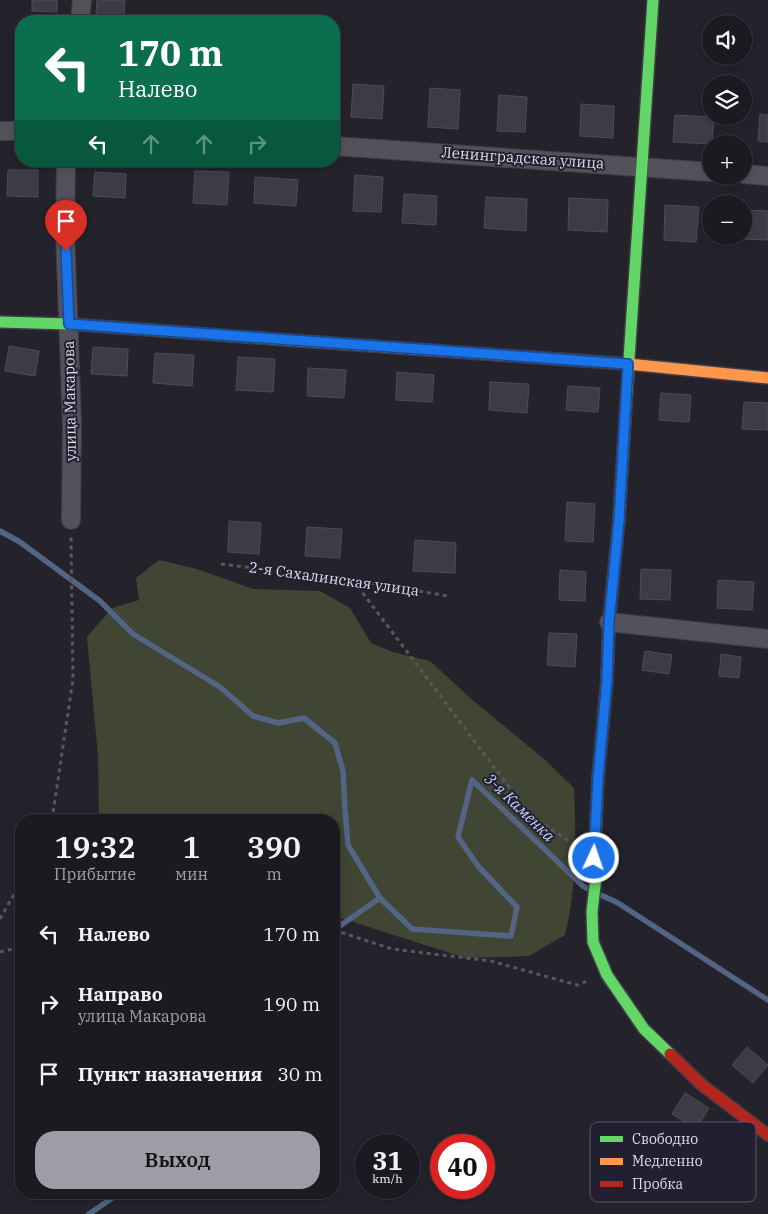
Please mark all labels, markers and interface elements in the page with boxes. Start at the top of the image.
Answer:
map controls [702,15,752,245]
button: sound [702,15,752,65]
text: 170 m [118,30,223,76]
icon: left [35,35,100,100]
text: Налево [118,74,197,103]
button: layers [702,75,752,125]
icon: left [84,130,112,158]
icon: ahead [137,130,165,158]
icon: ahead [190,130,218,158]
icon: right [243,130,271,158]
button: + [702,135,752,185]
street label: Ленинградская улица [441,142,605,173]
button: − [702,195,752,245]
pin [45,200,87,251]
icon: arrive [52,207,80,235]
street label: улица Макарова [59,341,80,461]
street label: 2-я Сахалинская улица [248,557,420,600]
water label: 3-я Каменка [481,768,560,846]
text: 19:32 [54,827,135,866]
text: 1 [183,827,201,866]
text: 390 [247,827,301,866]
position arrow [567,831,619,883]
text: Прибытие [54,864,136,884]
text: мин [175,864,208,884]
text: m [266,864,282,884]
icon: left [35,920,63,948]
text: Налево [78,922,150,946]
text: 170 m [263,922,320,946]
text: Направо [78,982,163,1006]
icon: right [35,990,63,1018]
text: 190 m [263,992,320,1016]
text: улица Макарова [78,1006,207,1026]
icon: arrive [35,1060,63,1088]
text: Пункт назначения [78,1062,262,1086]
text: 30 m [277,1062,323,1086]
legend [590,1122,756,1202]
text: Свободно [632,1130,698,1148]
button: Выход [35,1131,320,1189]
speed limit sign: 40 [430,1134,495,1199]
text: 31 [372,1144,403,1177]
text: Медленно [632,1152,703,1170]
text: km/h [372,1171,403,1186]
text: Пробка [632,1175,683,1193]

